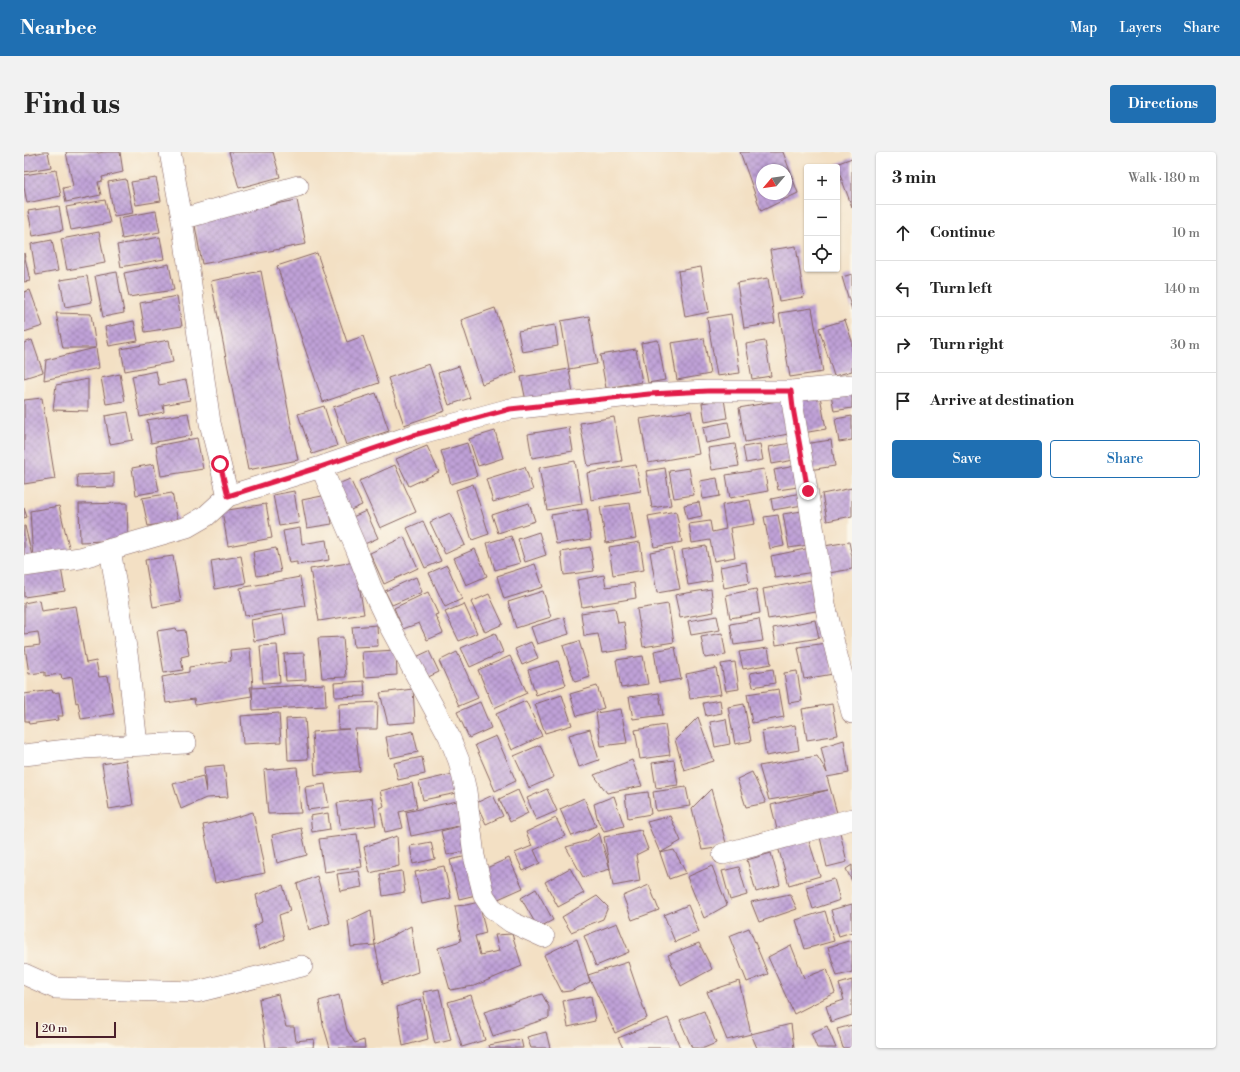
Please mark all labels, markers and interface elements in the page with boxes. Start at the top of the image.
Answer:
text: Nearbee [20,16,97,40]
text: Map [1070,19,1097,37]
text: Layers [1119,19,1162,37]
text: Share [1184,19,1220,37]
button: Directions [1110,85,1216,123]
text: Find us [24,87,120,122]
north arrow [756,164,792,200]
map controls [804,164,840,272]
button: + [804,164,840,200]
text: 3 min [892,167,936,189]
text: Walk · 180 m [1128,170,1200,186]
button: − [804,200,840,236]
icon: ahead [892,222,914,244]
text: Continue [930,223,995,242]
text: 10 m [1172,225,1200,241]
button: locate [804,236,840,272]
icon: left [892,278,914,300]
text: Turn left [930,279,992,298]
text: 140 m [1164,281,1200,297]
icon: right [892,334,914,356]
text: Turn right [930,335,1004,354]
text: 30 m [1170,337,1200,353]
icon: arrive [892,390,914,412]
text: Arrive at destination [930,391,1074,410]
button: Save [892,440,1042,478]
button: Share [1050,440,1200,478]
route start [211,455,229,473]
route end [799,482,817,500]
scale bar [36,1020,116,1039]
text: 20 m [42,1022,67,1036]

